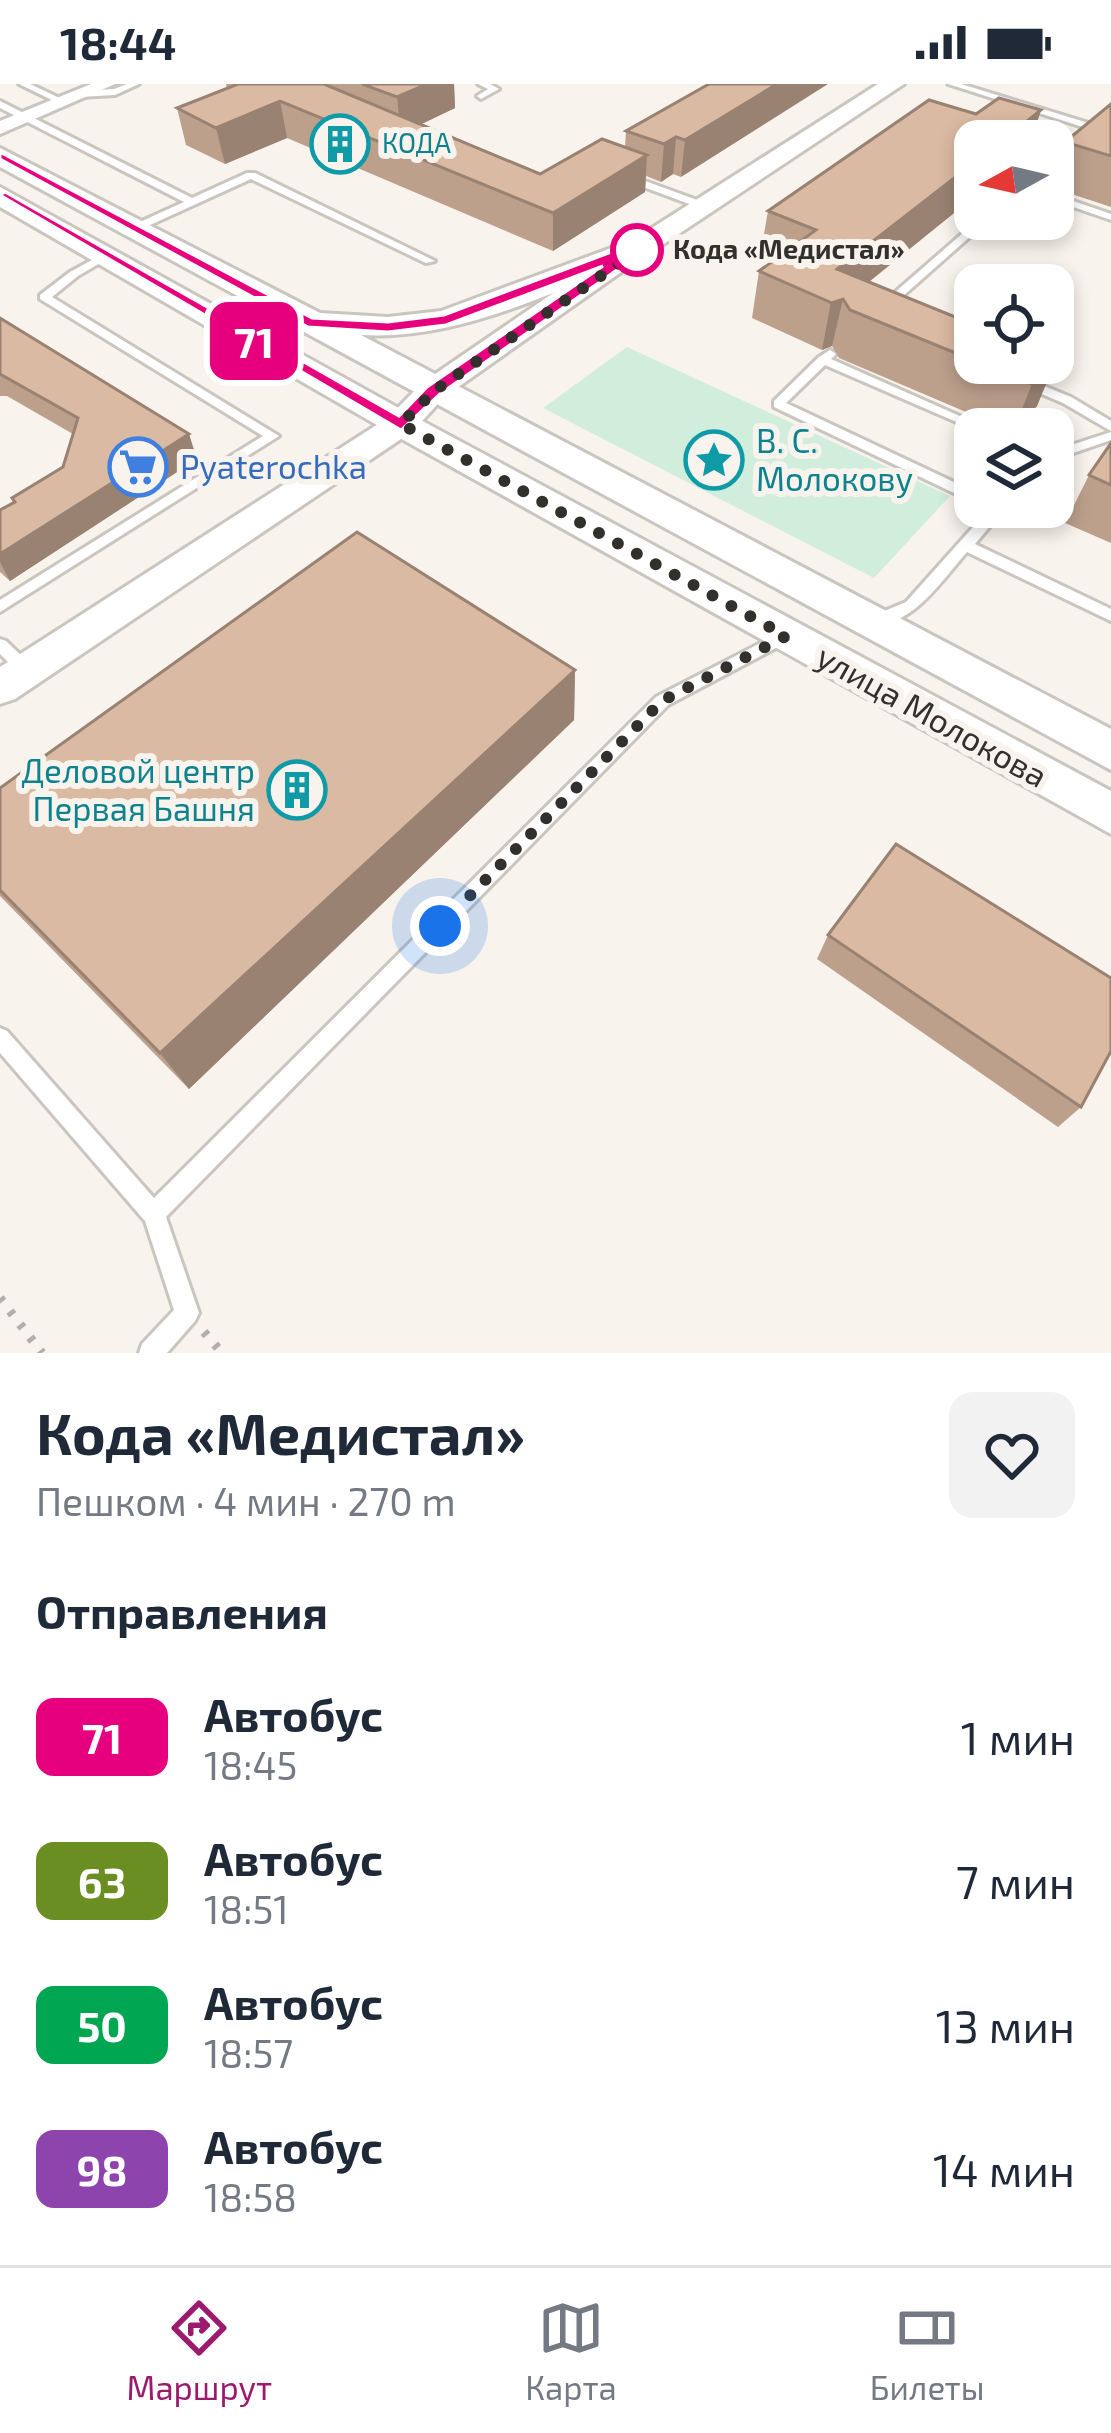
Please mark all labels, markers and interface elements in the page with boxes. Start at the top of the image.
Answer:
text: 18:44 [60,15,176,69]
building icon: КОДА [309,113,371,175]
north arrow [954,120,1074,240]
map controls [954,120,1074,528]
place label: КОДА [382,126,451,158]
marker: Кода «Медистал» [612,225,662,275]
place label: Кода «Медистал» [673,232,905,264]
button: locate [954,264,1074,384]
line badge: 71 [200,302,308,380]
text: 71 [234,316,274,366]
button: layers [954,408,1074,528]
place label: В. С. Молокову [756,420,913,499]
place icon: В. С. Молокову [683,429,745,491]
supermarket icon: Pyaterochka [107,436,169,498]
place label: Pyaterochka [180,446,367,486]
street label: улица Молокова [810,635,1055,796]
place label: Деловой центр Первая Башня [21,750,255,828]
building icon: Деловой центр Первая Башня [266,759,328,821]
your location [410,896,470,956]
button: heart [949,1392,1075,1518]
text: Кода «Медистал» [36,1398,525,1466]
text: Пешком · 4 мин · 270 m [36,1477,456,1524]
text: Отправления [36,1584,328,1638]
text: Автобус [204,1687,383,1741]
text: 1 мин [961,1710,1075,1764]
text: 71 [82,1712,122,1762]
text: 18:45 [204,1741,297,1788]
text: Автобус [204,1831,383,1885]
text: 7 мин [956,1854,1075,1908]
text: 63 [78,1856,126,1906]
text: 18:51 [204,1885,289,1932]
text: Автобус [204,1975,383,2029]
text: 13 мин [936,1998,1075,2052]
text: 50 [77,2000,127,2050]
text: 18:57 [204,2029,293,2076]
text: Автобус [204,2119,383,2173]
text: 14 мин [933,2142,1075,2196]
text: 98 [77,2144,127,2194]
text: 18:58 [204,2173,297,2220]
tab: Маршрут [126,2295,272,2407]
tab: Карта [525,2295,617,2407]
tab: Билеты [870,2295,985,2407]

